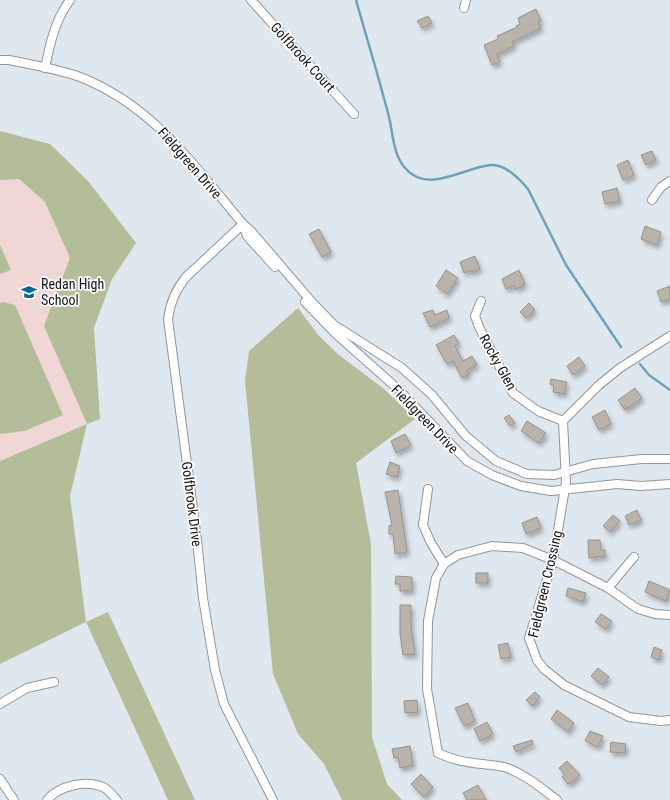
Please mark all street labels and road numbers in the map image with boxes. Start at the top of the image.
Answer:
street label: Golfbrook Court [268,19,338,95]
street label: Fieldgreen Drive [155,124,225,202]
street label: Rocky Glen [476,331,520,393]
street label: Fieldgreen Drive [388,382,462,457]
street label: Golfbrook Drive [179,461,205,548]
street label: Fieldgreen Crossing [525,529,565,639]

